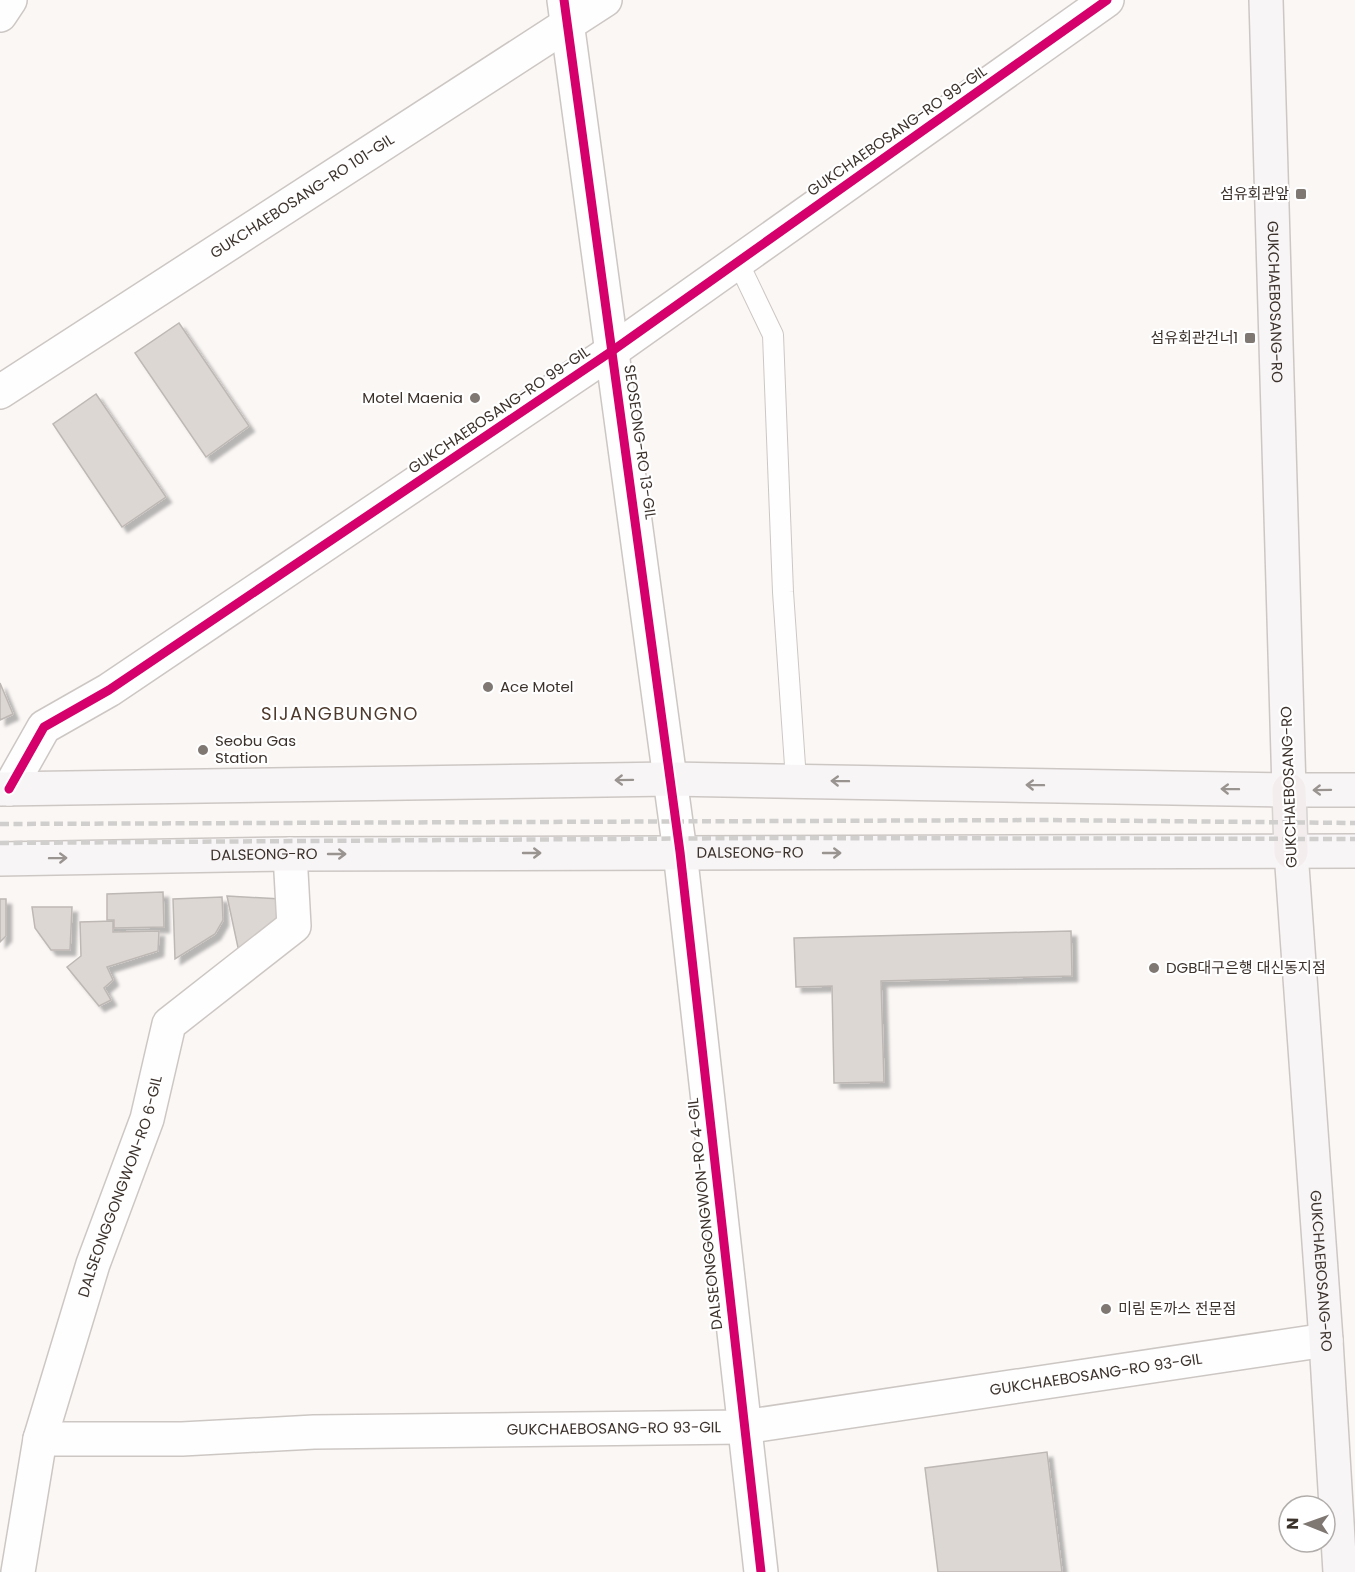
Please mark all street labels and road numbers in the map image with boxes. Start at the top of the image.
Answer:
street label: GUKCHAEBOSANG-RO 99-GIL [803,60,991,201]
street label: GUKCHAEBOSANG-RO 101-GIL [206,128,398,263]
street label: GUKCHAEBOSANG-RO [1262,221,1288,383]
street label: GUKCHAEBOSANG-RO 99-GIL [404,341,594,478]
street label: SEOSEONG-RO 13-GIL [619,363,662,521]
street label: GUKCHAEBOSANG-RO [1275,706,1302,868]
street label: DALSEONG-RO [696,842,804,863]
street label: DALSEONG-RO [210,843,318,865]
street label: DALSEONGGONGWON-RO 6-GIL [73,1073,167,1300]
street label: DALSEONGGONGWON-RO 4-GIL [682,1097,727,1331]
street label: GUKCHAEBOSANG-RO [1305,1189,1338,1353]
street label: GUKCHAEBOSANG-RO 93-GIL [988,1348,1204,1400]
street label: GUKCHAEBOSANG-RO 93-GIL [506,1416,722,1440]

